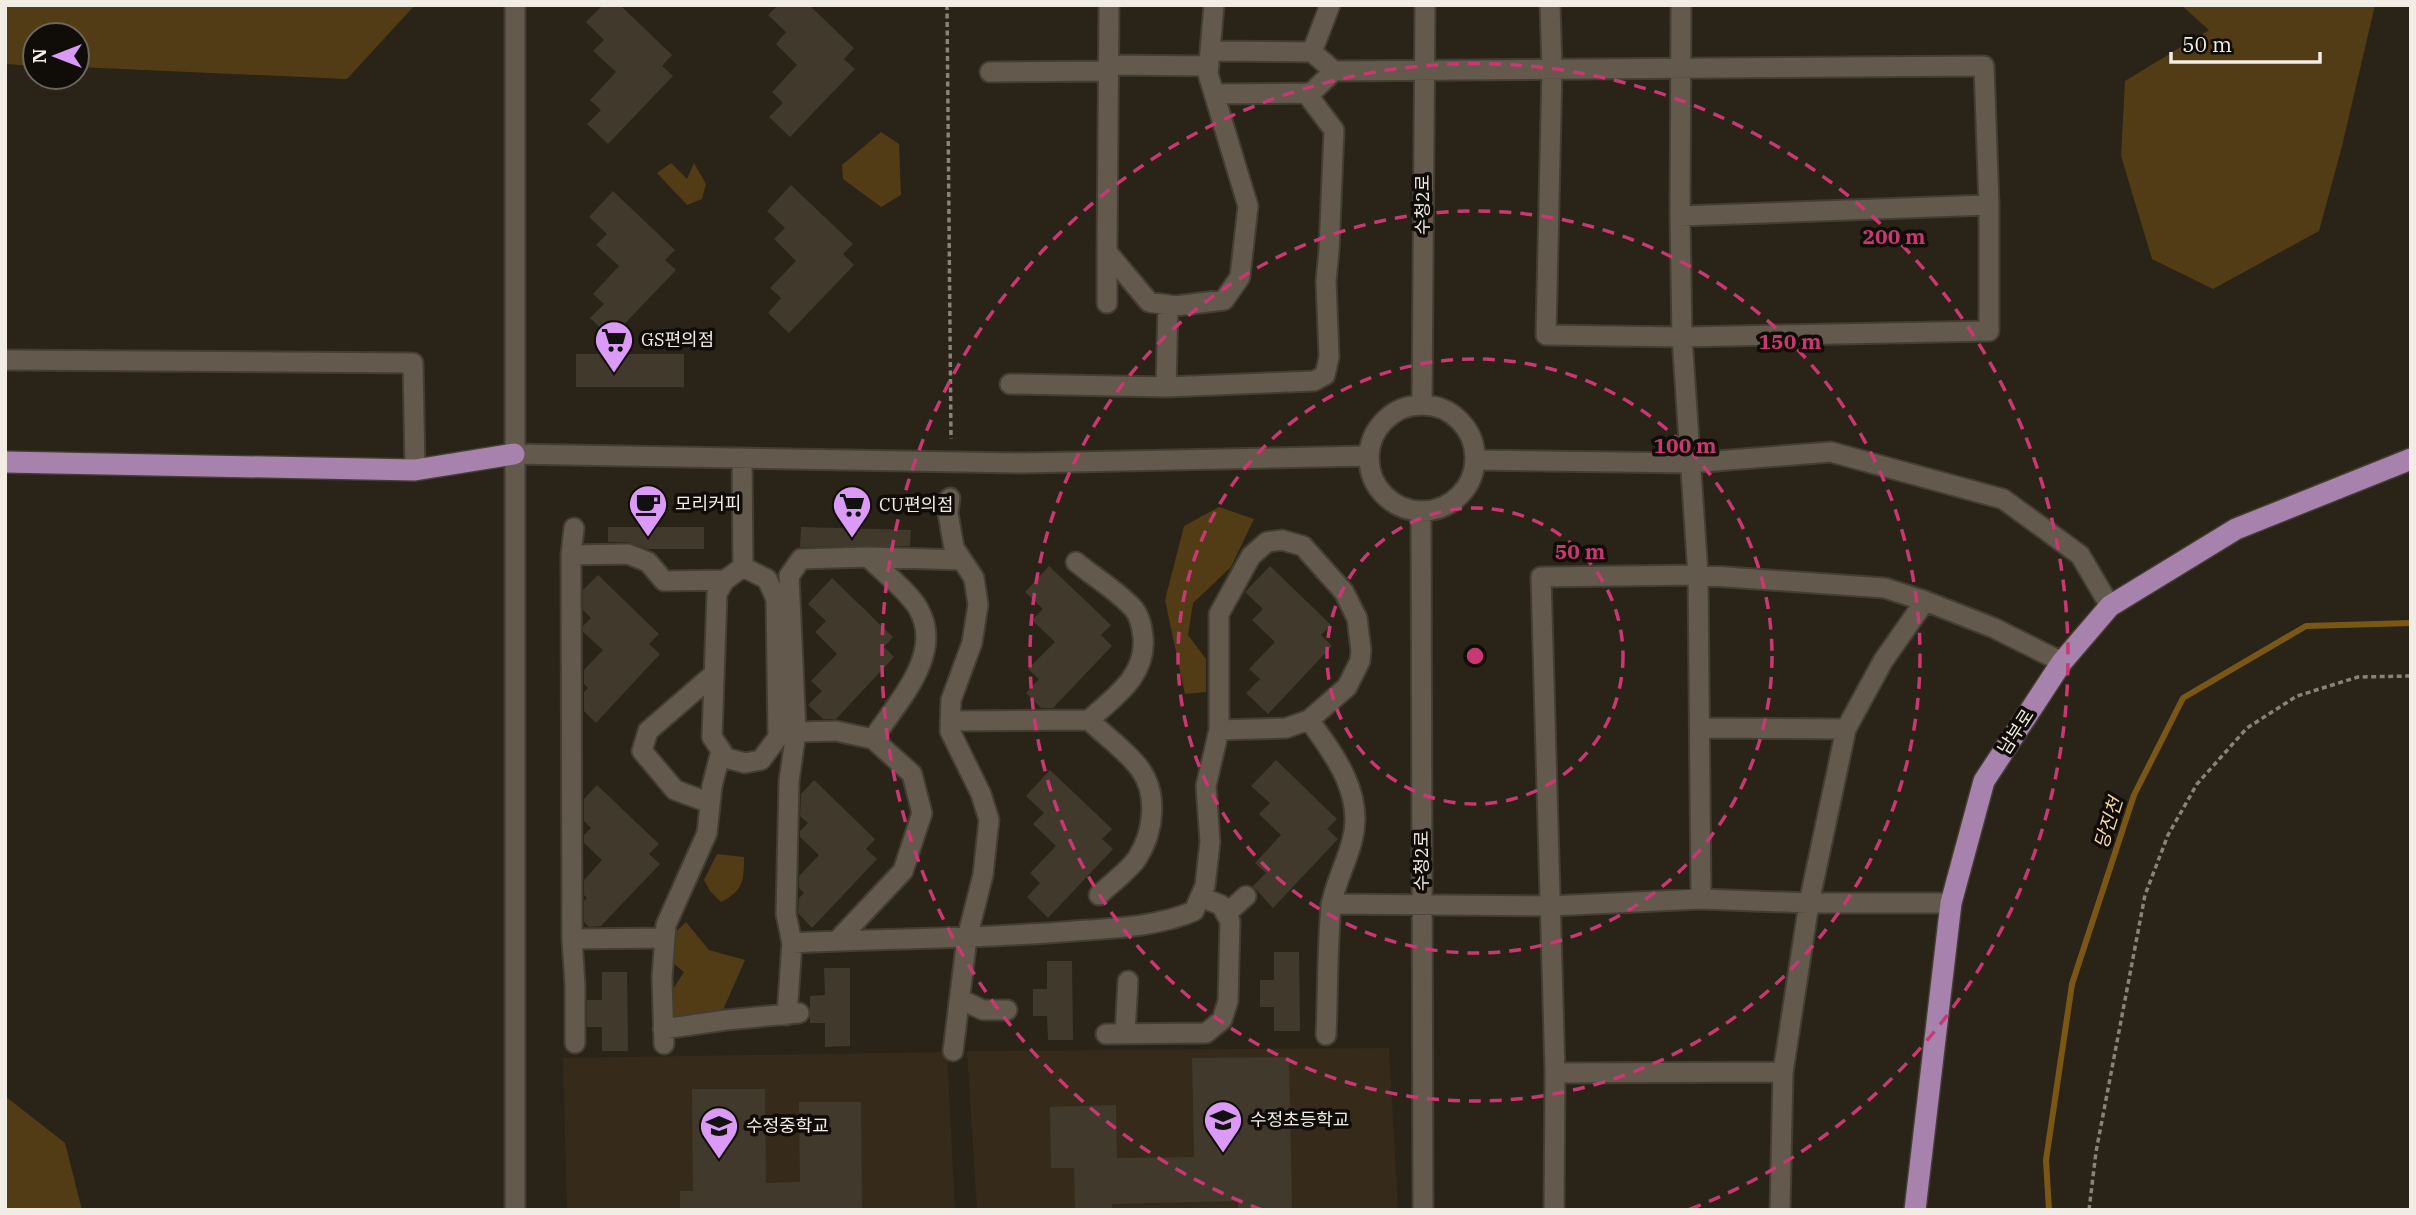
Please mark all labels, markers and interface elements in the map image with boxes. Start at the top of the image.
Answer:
north arrow [21,21,91,91]
scale bar [2171,21,2320,65]
text: 50 m [2182,30,2232,58]
text: N [27,48,51,64]
street label: 수청2로 [1411,175,1434,235]
text: 200 m [1862,222,1926,250]
supermarket icon: GS편의점 [593,319,635,374]
text: 150 m [1758,327,1822,355]
place label: GS편의점 [641,328,714,351]
text: 100 m [1653,431,1717,459]
cafe icon: 모리커피 [627,483,669,538]
supermarket icon: CU편의점 [831,484,873,539]
place label: 모리커피 [675,492,741,515]
place label: CU편의점 [879,493,954,516]
text: 50 m [1555,537,1605,565]
centre of rings [1463,644,1487,668]
street label: 남부로 [1992,705,2039,759]
water label: 당진천 [2088,793,2128,852]
street label: 수청2로 [1410,831,1433,891]
school or university icon: 수정초등학교 [1202,1099,1244,1154]
school or university icon: 수정중학교 [698,1105,740,1160]
place label: 수정초등학교 [1250,1108,1349,1131]
place label: 수정중학교 [746,1114,829,1137]

